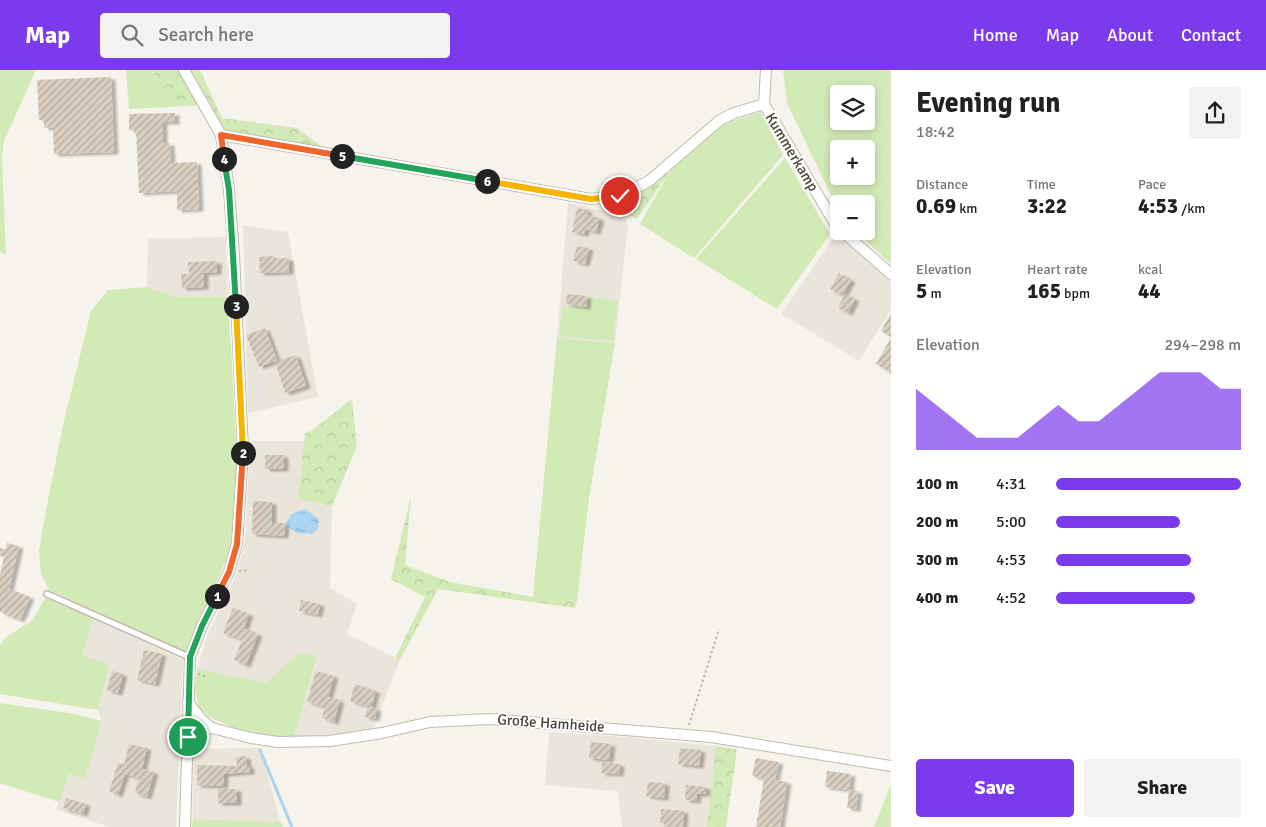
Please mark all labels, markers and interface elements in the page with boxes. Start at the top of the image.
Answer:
search box [100,13,450,58]
text: Map [25,20,70,50]
icon: search [118,21,146,49]
text: Search here [158,23,254,47]
text: Home [973,24,1018,46]
text: Map [1046,24,1079,46]
text: About [1107,24,1153,46]
text: Contact [1181,24,1241,46]
map controls [830,85,875,240]
button: layers [830,85,875,130]
text: Evening run [916,86,1061,120]
button: share [1189,87,1241,139]
street label: Kummerkamp [761,109,823,195]
text: 18:42 [916,122,955,142]
button: + [830,140,875,185]
pin: 5 [330,144,354,168]
pin: 4 [212,146,236,172]
text: 5 [339,148,346,165]
text: 4 [221,151,228,168]
pin: 6 [474,168,500,194]
text: 6 [484,173,491,190]
pin [599,175,641,217]
text: Distance [916,176,968,193]
text: Time [1027,176,1056,193]
text: Pace [1138,176,1166,193]
icon: check [606,182,634,210]
text: 0.69 [916,193,956,219]
text: 3:22 [1027,193,1067,219]
text: 4:53 [1138,193,1178,219]
button: − [830,195,875,240]
text: km [956,200,977,217]
text: /km [1178,200,1205,217]
text: Elevation [916,261,972,278]
text: Heart rate [1027,261,1088,278]
text: kcal [1138,261,1163,278]
text: 5 [916,278,927,304]
text: 165 [1027,278,1061,304]
text: 44 [1138,278,1161,304]
text: m [927,285,942,302]
text: bpm [1061,285,1090,302]
pin: 3 [224,294,248,318]
text: 3 [233,298,240,315]
text: Elevation [916,335,980,355]
text: 294–298 m [1164,335,1241,355]
pin: 2 [230,440,256,466]
text: 2 [240,445,247,462]
text: 100 m [916,474,958,494]
text: 4:31 [996,474,1026,494]
text: 200 m [916,512,958,532]
text: 5:00 [996,512,1026,532]
text: 300 m [916,550,958,570]
text: 4:53 [996,550,1026,570]
pin: 1 [204,584,230,608]
text: 1 [214,588,221,605]
text: 400 m [916,588,958,608]
text: 4:52 [996,588,1026,608]
street label: Große Hamheide [497,710,605,736]
pin [167,716,209,758]
icon: arrive [174,723,202,751]
button: Save [916,759,1074,817]
button: Share [1084,759,1241,817]

